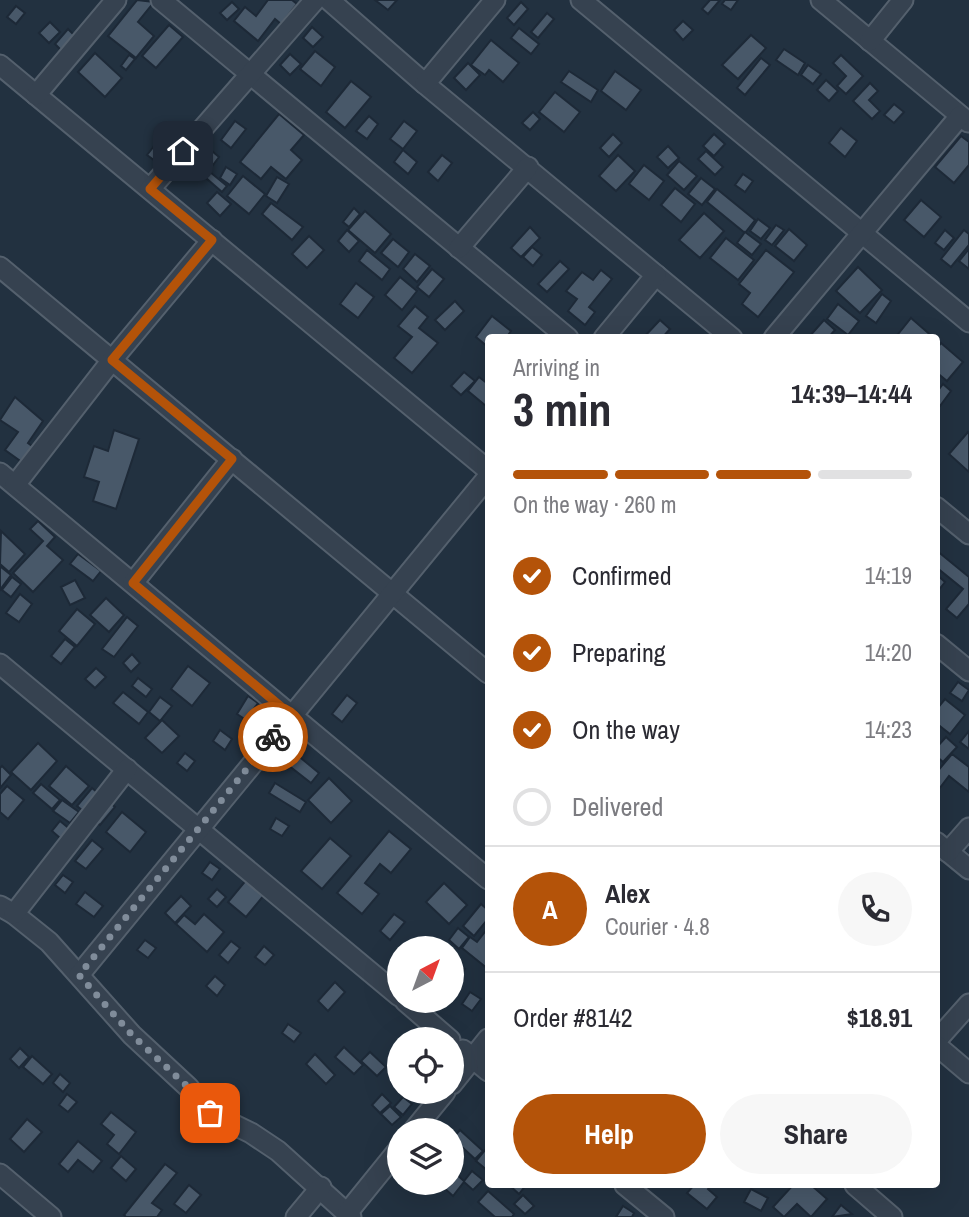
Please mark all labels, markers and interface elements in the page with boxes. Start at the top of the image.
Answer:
pin [153,121,213,181]
icon: home [164,132,202,170]
text: Arriving in [513,352,600,383]
text: 14:39–14:44 [791,376,912,411]
text: 3 min [513,378,612,440]
text: On the way · 260 m [513,489,677,520]
icon: check [513,557,551,595]
text: Confirmed [572,558,672,593]
text: 14:19 [865,560,912,591]
icon: check [513,634,551,672]
text: Preparing [572,635,666,670]
text: 14:20 [865,637,912,668]
courier [238,702,308,772]
icon: check [513,711,551,749]
text: On the way [572,712,680,747]
text: 14:23 [865,714,912,745]
icon: bike [254,718,292,756]
text: Delivered [572,789,663,824]
button: phone [838,872,912,946]
text: Alex [605,876,650,911]
text: A [542,892,558,927]
text: Courier · 4.8 [605,911,710,942]
north arrow [387,936,464,1013]
map controls [387,936,464,1195]
text: Order #8142 [513,1000,633,1035]
text: $18.91 [847,1000,912,1035]
button: locate [387,1027,464,1104]
pin [180,1083,240,1143]
icon: bag [191,1094,229,1132]
button: Help [513,1094,706,1174]
button: Share [720,1094,912,1174]
button: layers [387,1118,464,1195]

